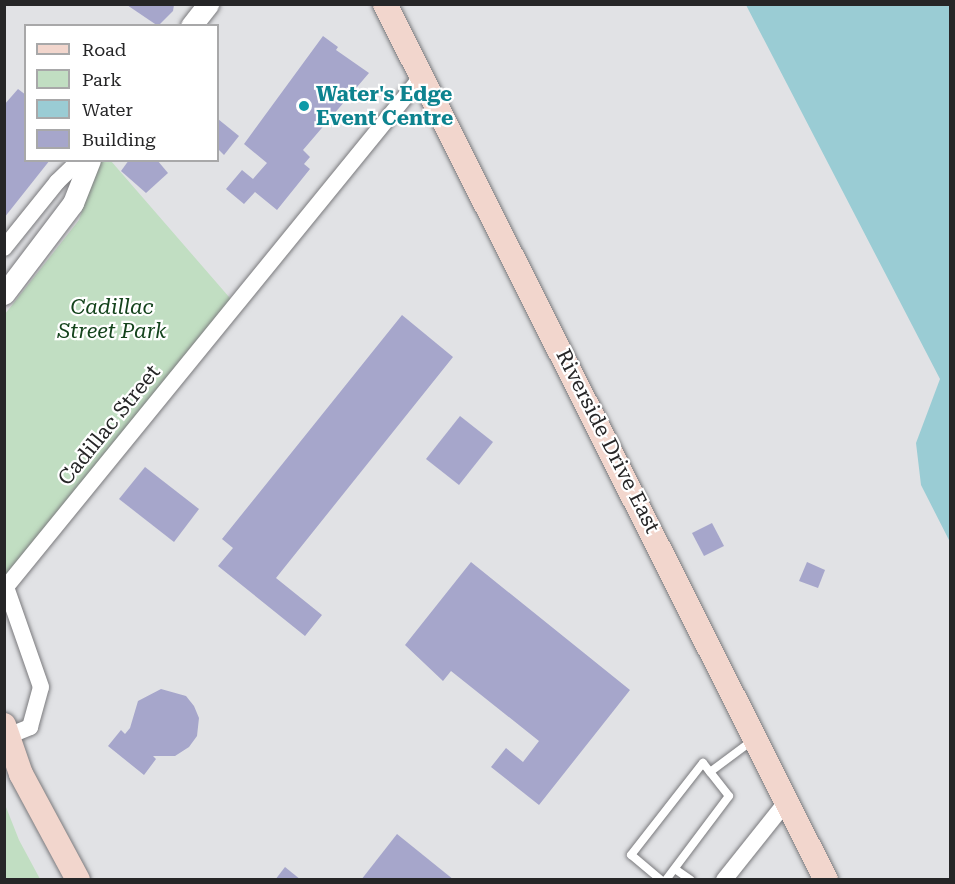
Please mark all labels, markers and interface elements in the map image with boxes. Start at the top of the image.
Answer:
legend [24,24,219,162]
text: Road [82,39,126,60]
text: Park [82,69,122,90]
place label: Water's Edge Event Centre [316,81,453,131]
text: Water [82,99,133,120]
marker: Water's Edge Event Centre [297,99,311,113]
text: Building [82,129,156,150]
park label: Cadillac Street Park [58,294,166,344]
street label: Riverside Drive East [551,345,665,537]
street label: Cadillac Street [53,360,165,490]

